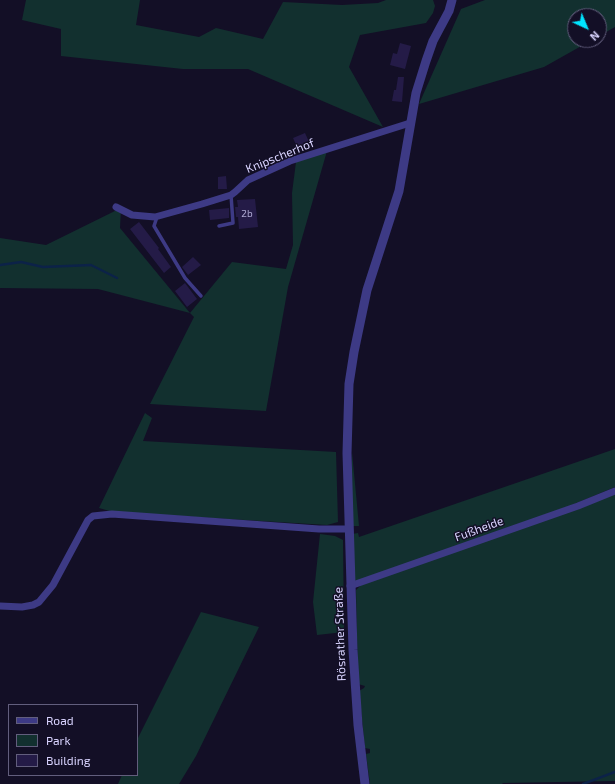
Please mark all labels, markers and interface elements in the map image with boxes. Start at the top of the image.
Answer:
north arrow [567,8,607,48]
text: N [588,29,602,44]
street label: Knipscherhof [244,136,316,176]
house number: 2b [241,208,253,220]
street label: Fußheide [453,514,505,544]
street label: Rösrather Straße [331,587,349,681]
legend [8,704,138,776]
text: Road [46,713,74,727]
text: Park [46,733,71,747]
text: Building [46,753,90,767]

